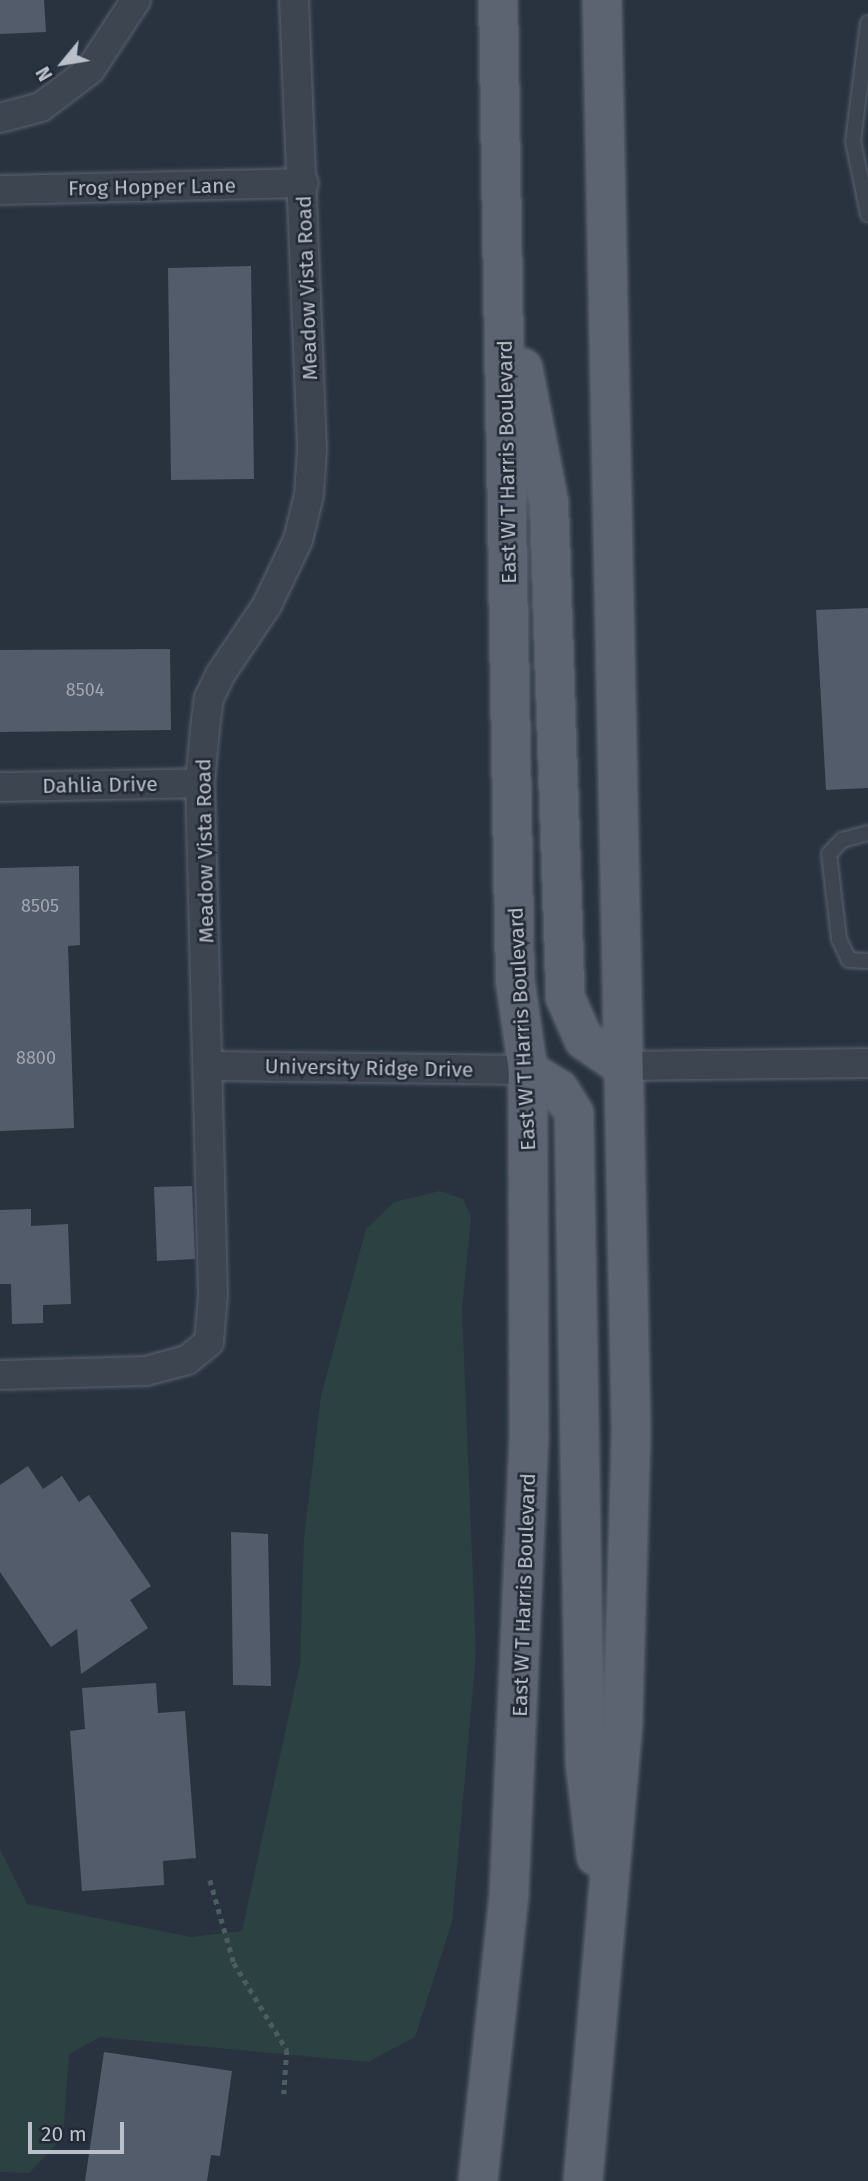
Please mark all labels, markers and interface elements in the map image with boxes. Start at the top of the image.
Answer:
north arrow [28,28,98,98]
text: N [31,63,57,85]
street label: Frog Hopper Lane [68,173,236,201]
street label: Meadow Vista Road [291,195,323,381]
street label: East W T Harris Boulevard [492,340,522,584]
house number: 8504 [66,679,104,701]
street label: Meadow Vista Road [191,758,219,944]
street label: Dahlia Drive [42,771,158,799]
house number: 8505 [21,895,59,917]
street label: East W T Harris Boulevard [503,907,541,1151]
house number: 8800 [16,1047,56,1069]
street label: University Ridge Drive [264,1054,474,1082]
street label: East W T Harris Boulevard [507,1473,541,1717]
scale bar [32,2108,128,2152]
text: 20 m [41,2121,87,2147]

